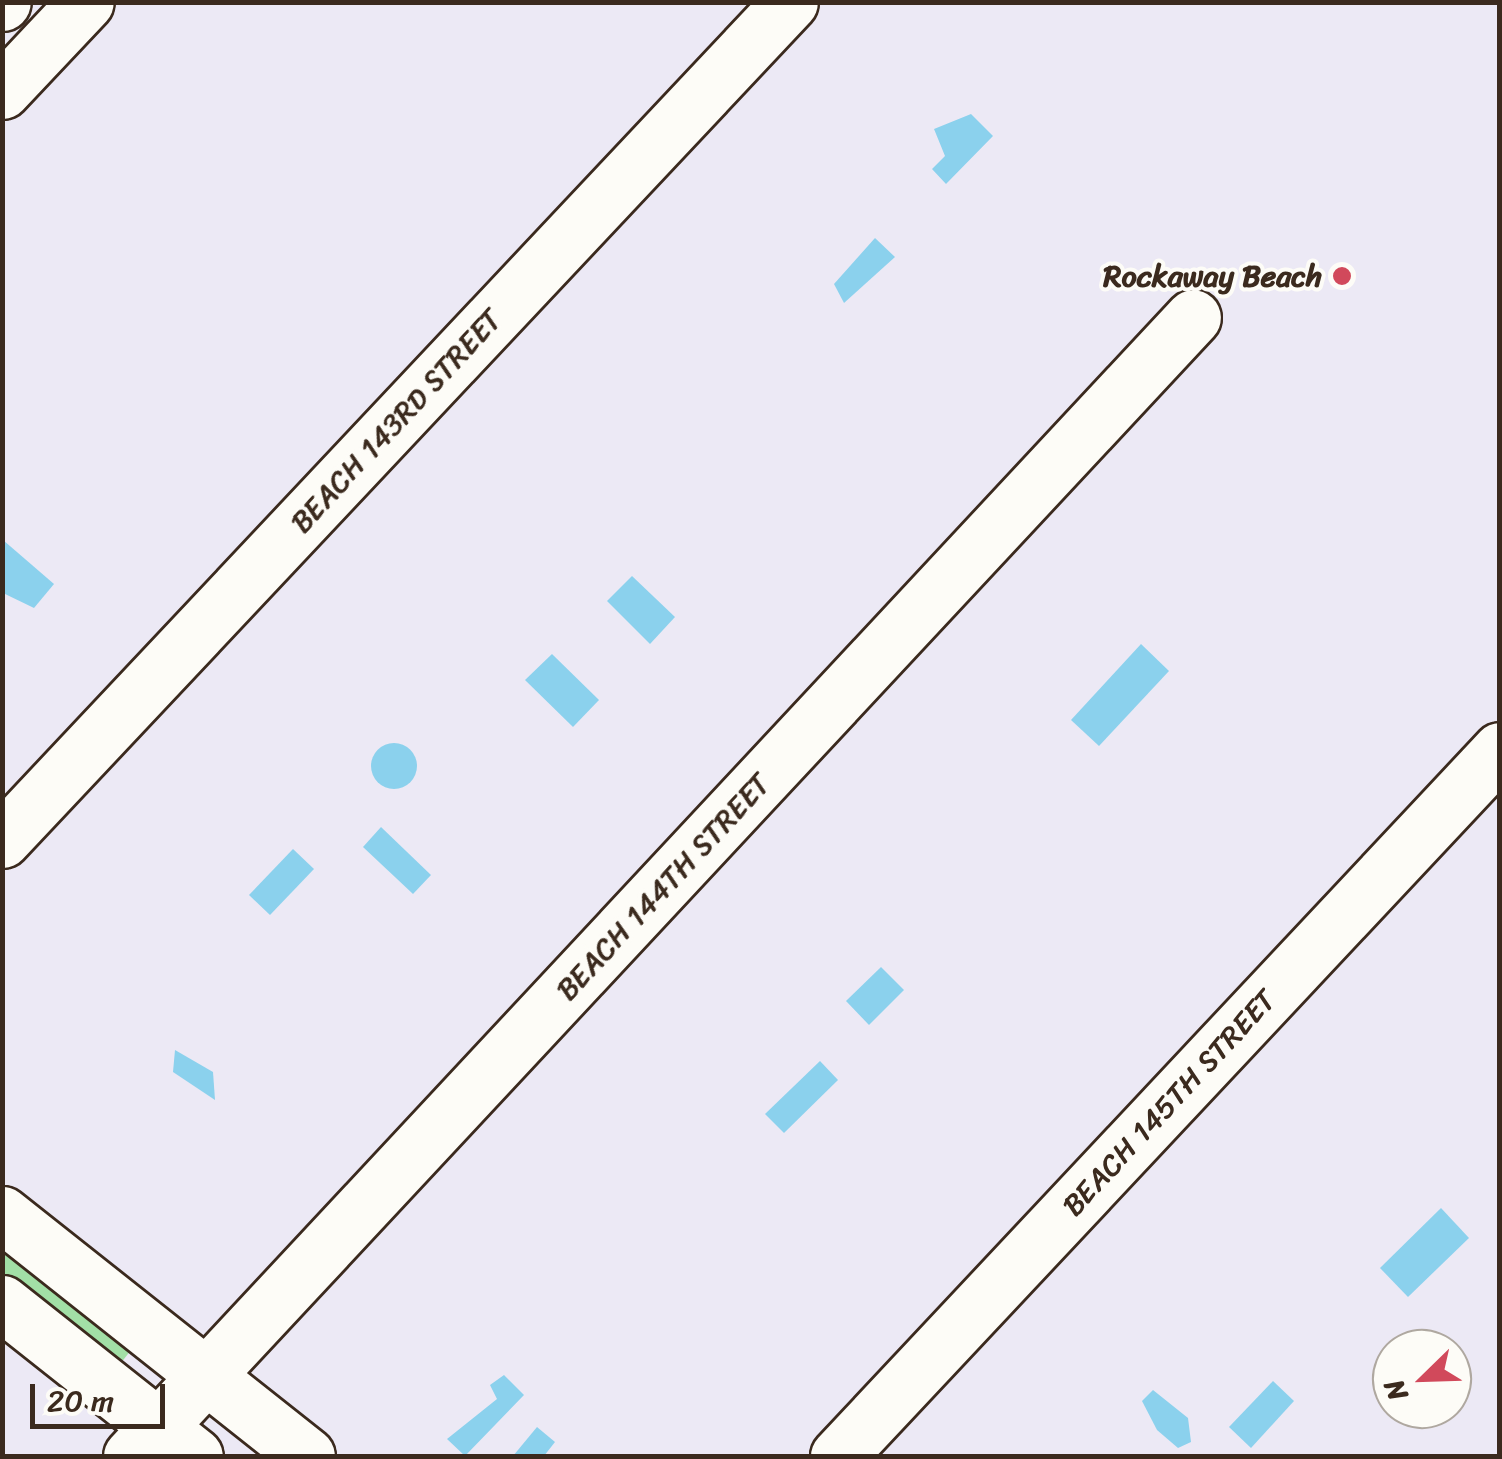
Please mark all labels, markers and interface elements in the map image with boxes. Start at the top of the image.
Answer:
place label: Rockaway Beach [1103,258,1322,294]
marker: Rockaway Beach [1331,265,1353,287]
street label: BEACH 143RD STREET [282,300,510,542]
street label: BEACH 144TH STREET [548,765,778,1009]
street label: BEACH 145TH STREET [1054,981,1284,1225]
north arrow [1372,1329,1472,1429]
scale bar [35,1364,170,1426]
text: N [1369,1372,1422,1409]
text: 20 m [47,1374,114,1428]

